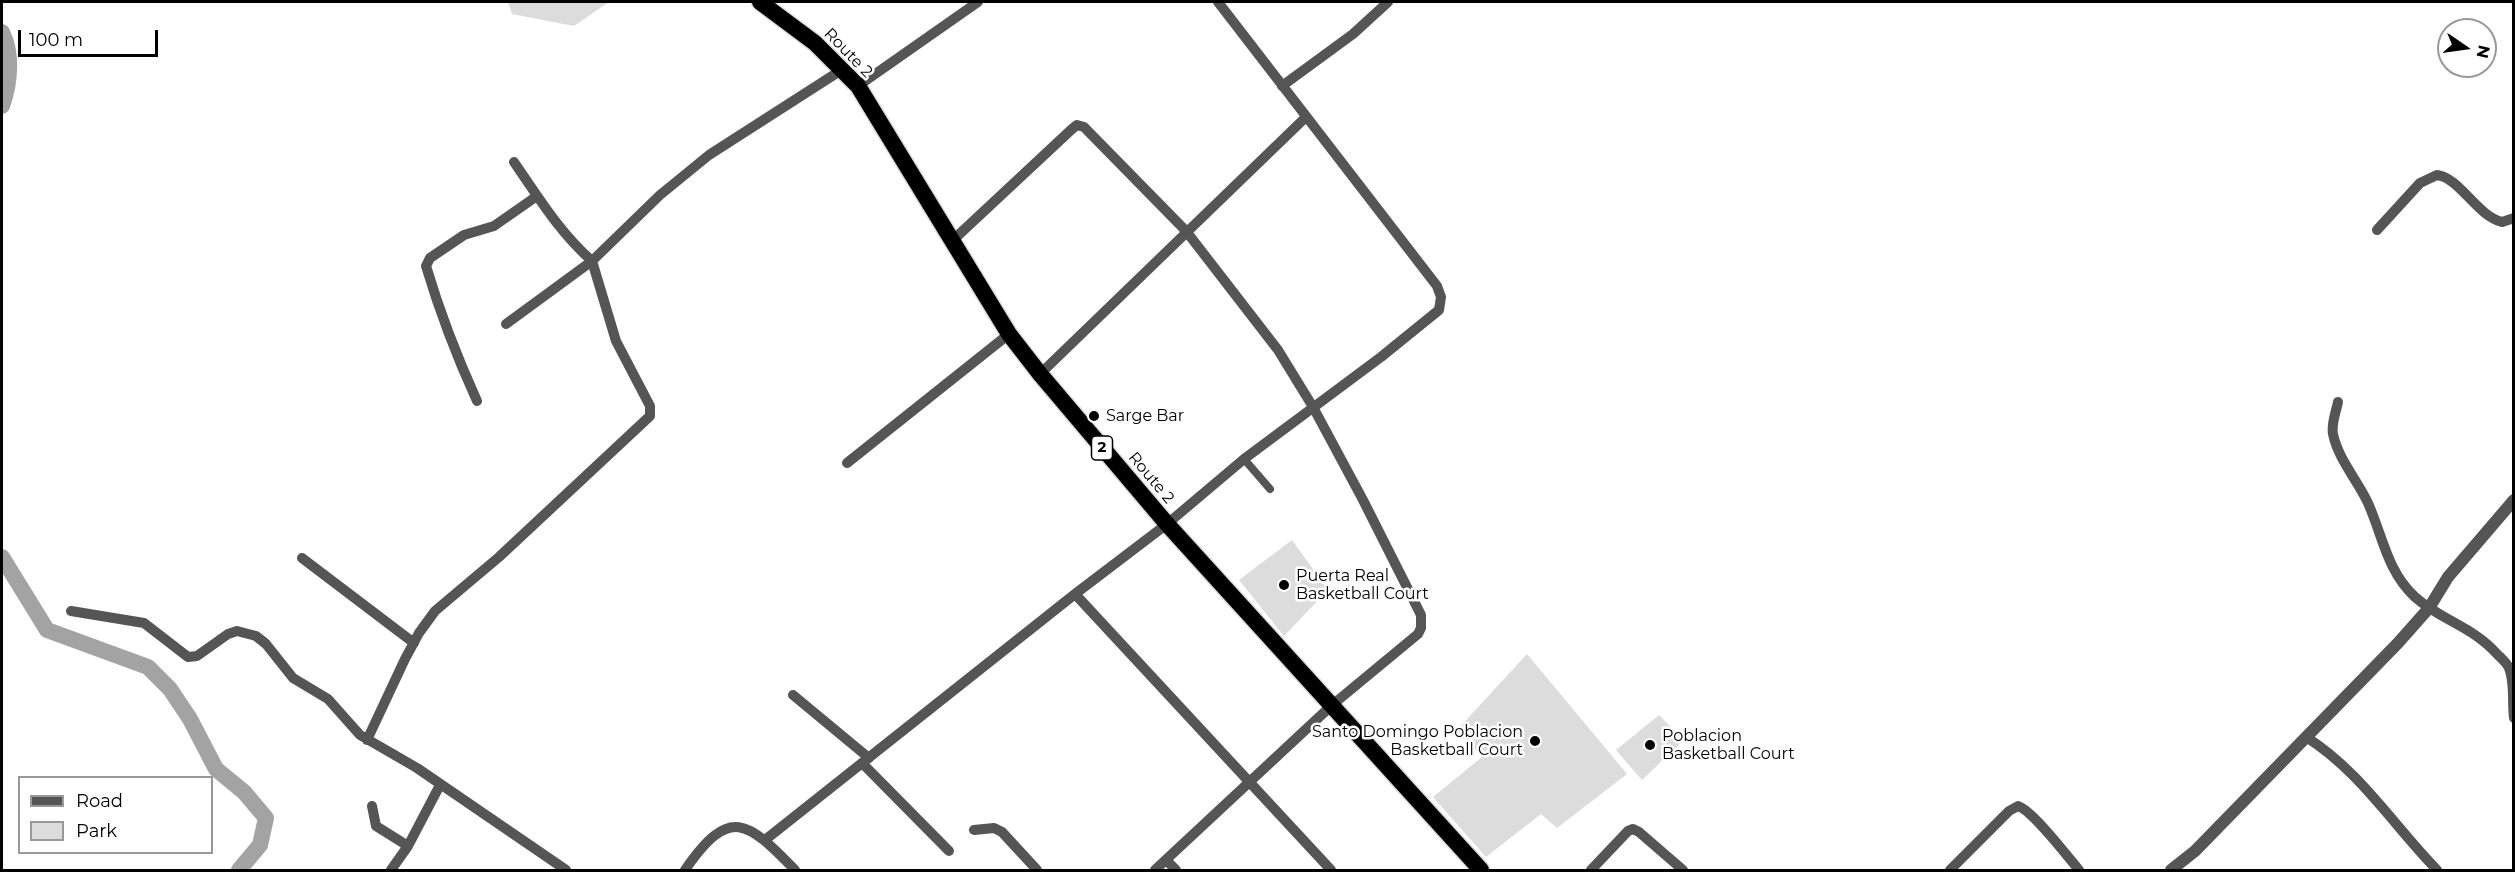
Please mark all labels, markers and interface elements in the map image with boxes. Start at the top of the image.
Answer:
scale bar [21,18,160,56]
north arrow [2437,18,2497,78]
street label: Route 2 [820,24,876,82]
text: 100 m [29,29,83,51]
text: N [2472,43,2494,60]
place label: Sarge Bar [1106,406,1184,426]
marker: Sarge Bar [1087,409,1101,423]
road number: 2 [1092,436,1112,460]
street label: Route 2 [1124,448,1178,508]
place label: Puerta Real Basketball Court [1296,566,1429,604]
marker: Puerta Real Basketball Court [1277,578,1291,592]
place label: Santo Domingo Poblacion Basketball Court [1312,722,1523,760]
place label: Poblacion Basketball Court [1662,726,1795,764]
marker: Santo Domingo Poblacion Basketball Court [1528,734,1542,748]
marker: Poblacion Basketball Court [1643,738,1657,752]
legend [18,776,213,854]
text: Road [76,790,123,812]
text: Park [76,820,117,842]

